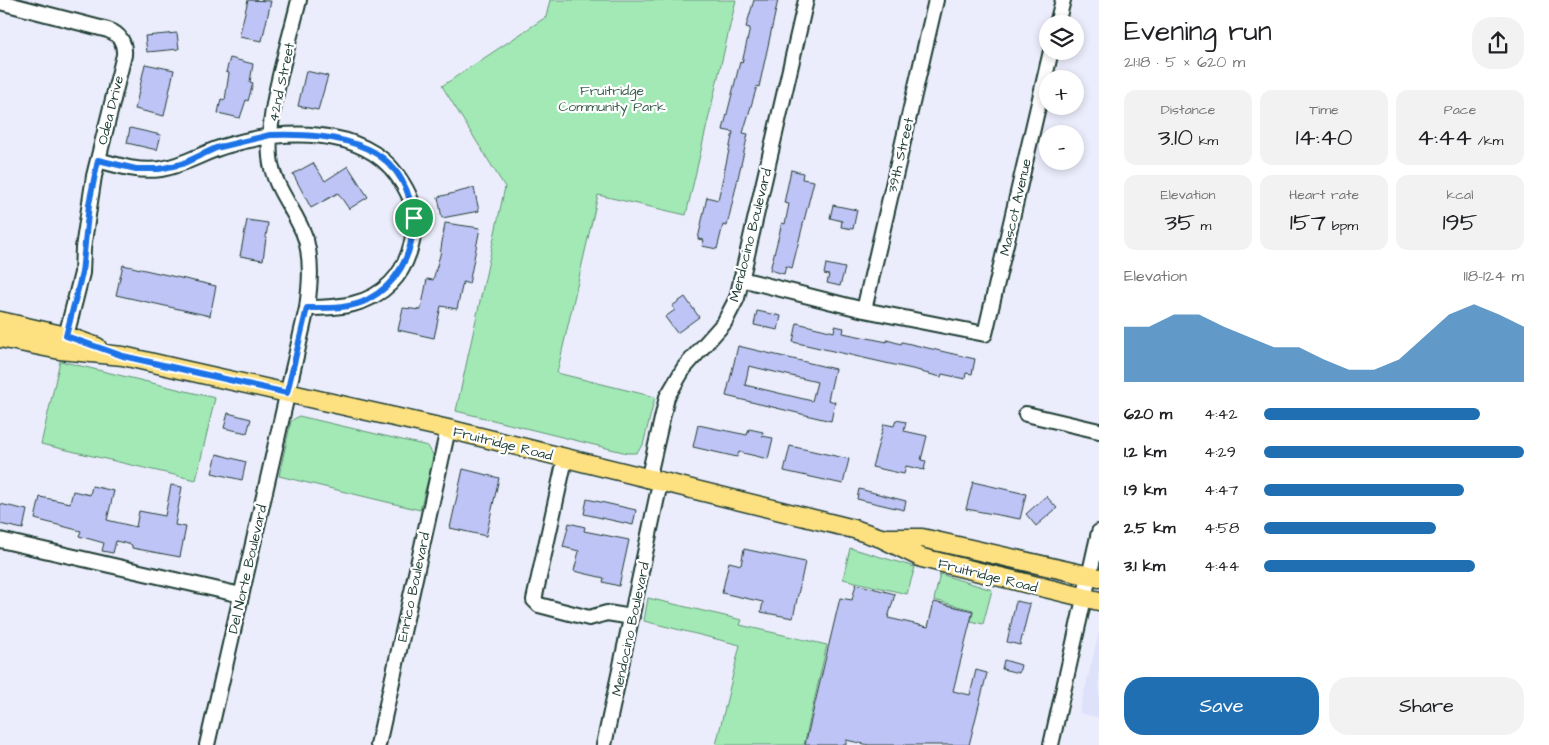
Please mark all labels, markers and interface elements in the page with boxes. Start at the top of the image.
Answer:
text: Evening run [1124,12,1272,51]
map controls [1039,15,1084,170]
button: layers [1039,15,1084,60]
button: share [1472,17,1524,69]
street label: 42nd Street [264,40,300,124]
text: 21:18 · 5 × 620 m [1124,51,1245,73]
button: + [1039,70,1084,115]
street label: Odea Drive [93,73,129,147]
park label: Fruitridge Community Park [558,81,666,117]
text: Distance [1161,100,1215,120]
text: Time [1309,100,1339,120]
text: Pace [1444,100,1476,120]
street label: 39th Street [883,115,919,195]
text: 3.10 [1158,120,1193,155]
text: 14:40 [1295,120,1353,155]
text: 4:44 [1417,120,1472,155]
button: − [1039,125,1084,170]
text: km [1193,131,1218,151]
text: /km [1472,131,1503,151]
street label: Mascot Avenue [995,156,1037,258]
street label: Mendocino Boulevard [725,167,777,304]
text: Elevation [1160,185,1216,205]
text: Heart rate [1289,185,1359,205]
text: kcal [1447,185,1473,205]
pin [393,197,435,239]
icon: arrive [400,204,428,232]
text: 35 [1165,205,1195,240]
text: 157 [1290,205,1326,240]
text: 195 [1442,205,1478,240]
text: m [1195,216,1211,236]
text: bpm [1326,216,1358,236]
text: Elevation [1124,265,1187,287]
text: 118–124 m [1464,265,1524,287]
text: 620 m [1124,403,1172,425]
text: 4:42 [1204,403,1238,425]
street label: Fruitridge Road [451,422,555,466]
text: 1.2 km [1124,441,1166,463]
text: 4:29 [1204,441,1236,463]
text: 1.9 km [1124,479,1166,501]
text: 4:47 [1204,479,1238,501]
street label: Del Norte Boulevard [223,503,273,636]
text: 2.5 km [1124,517,1175,539]
text: 4:58 [1204,517,1239,539]
street label: Enrico Boulevard [393,531,435,644]
street label: Fruitridge Road [936,554,1040,598]
text: 3.1 km [1124,555,1165,577]
text: 4:44 [1204,555,1239,577]
street label: Mendocino Boulevard [607,560,655,698]
button: Save [1124,677,1319,735]
button: Share [1329,677,1524,735]

